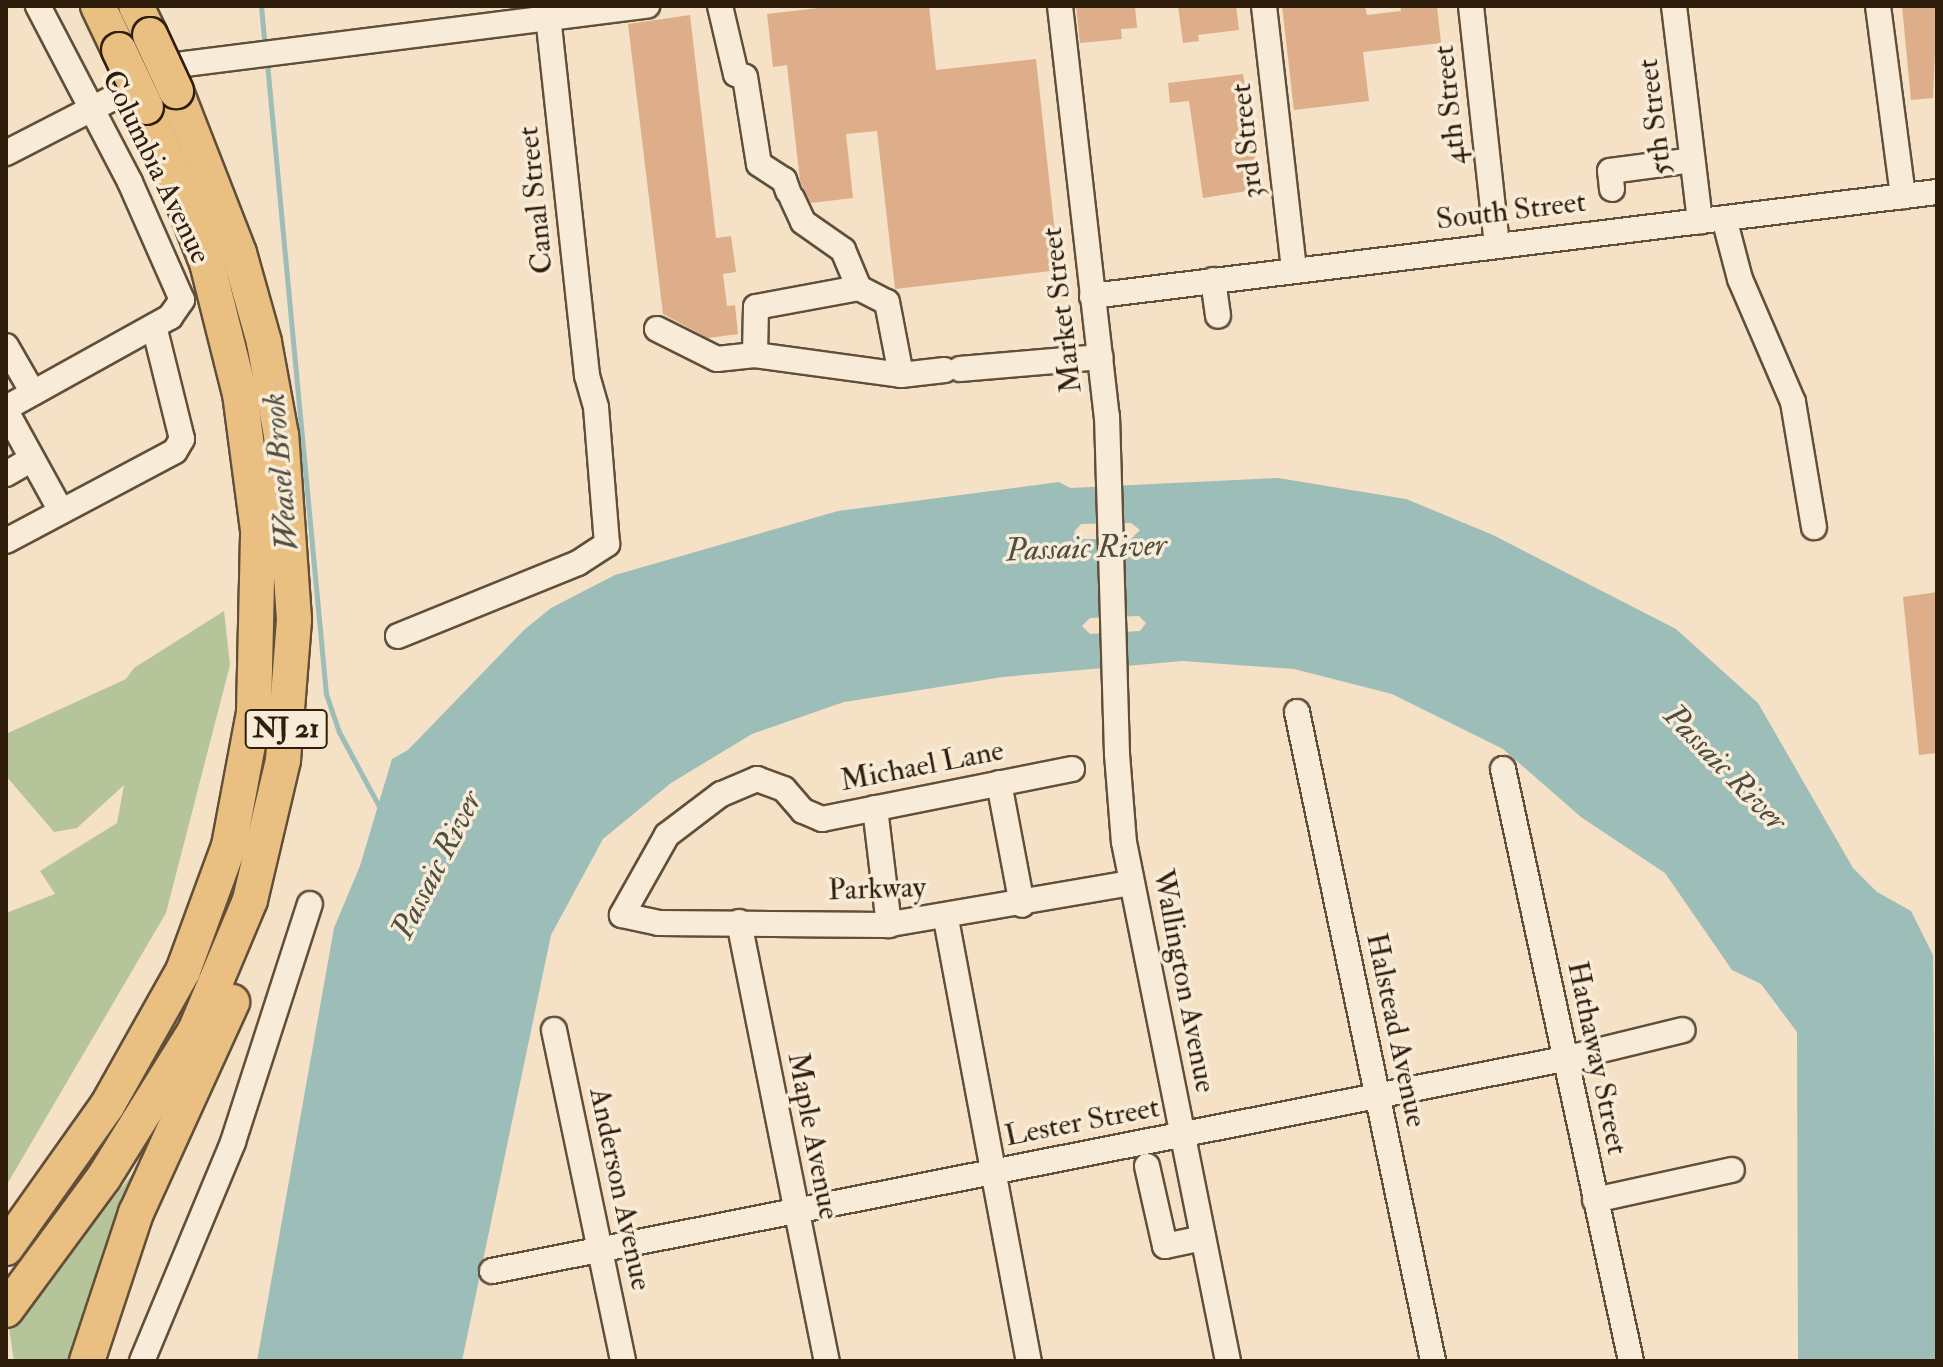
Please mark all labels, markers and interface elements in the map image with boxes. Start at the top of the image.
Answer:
street label: 4th Street [1426,43,1474,167]
street label: 5th Street [1630,57,1680,177]
street label: Columbia Avenue [94,64,218,270]
street label: 3rd Street [1223,81,1271,201]
street label: Canal Street [510,124,562,276]
street label: South Street [1434,184,1588,238]
street label: Market Street [1034,225,1090,395]
water label: Weasel Brook [255,391,307,553]
water label: Passaic River [1005,526,1167,570]
water label: Passaic River [1655,697,1795,839]
road number: NJ 21 [244,705,328,753]
street label: Michael Lane [837,733,1007,799]
water label: Passaic River [383,785,491,945]
street label: Wallington Avenue [1145,866,1223,1096]
street label: Parkway [827,869,927,909]
street label: Halstead Avenue [1358,930,1434,1130]
street label: Hathaway Street [1559,958,1635,1158]
street label: Maple Avenue [779,1049,847,1223]
street label: Anderson Avenue [581,1084,659,1294]
street label: Lester Street [1002,1089,1162,1155]

